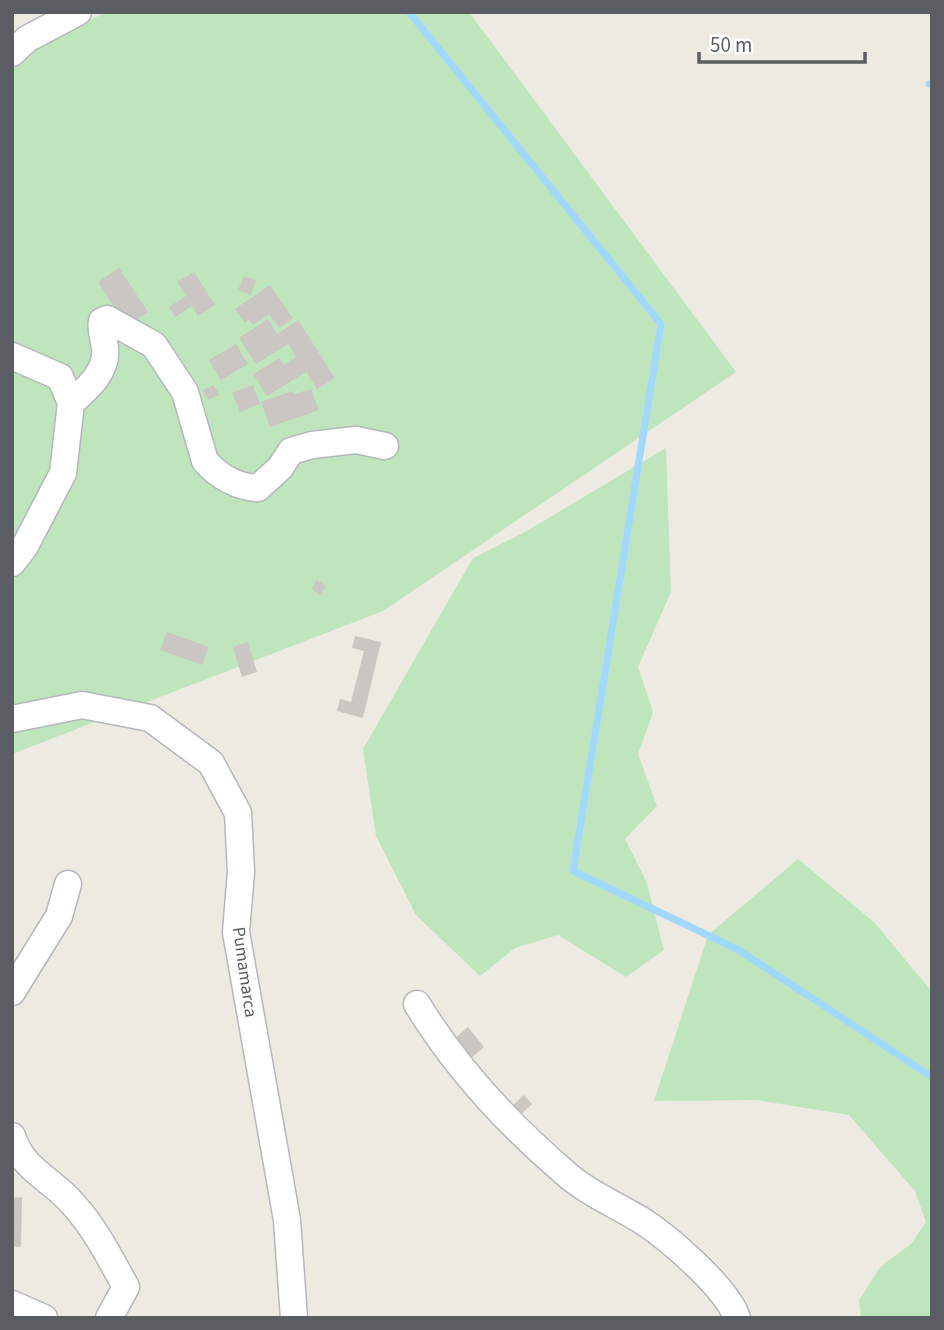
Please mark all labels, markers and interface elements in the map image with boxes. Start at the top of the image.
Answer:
scale bar [699,21,865,65]
text: 50 m [710,30,752,60]
street label: Pumamarca [226,925,263,1019]

